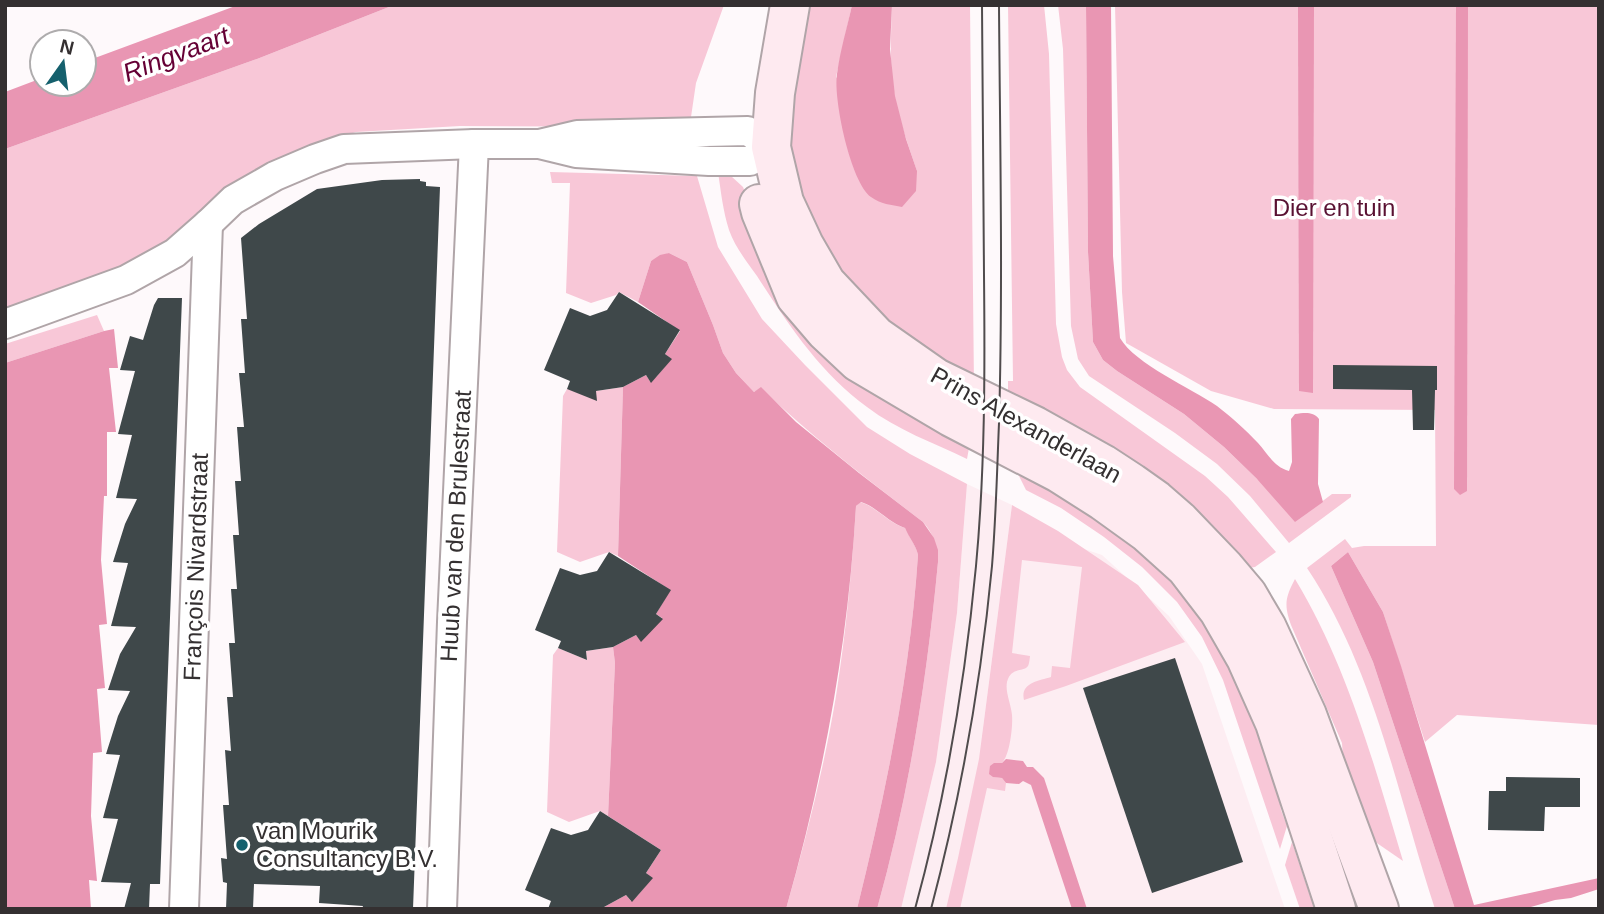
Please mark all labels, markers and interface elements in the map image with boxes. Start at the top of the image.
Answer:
water label: Ringvaart [119,19,235,88]
north arrow [28,28,98,98]
text: N [58,35,76,59]
park label: Dier en tuin [1273,194,1395,221]
street label: Prins Alexanderlaan [926,361,1126,488]
street label: Huub van den Brulestraat [435,389,476,663]
street label: François Nivardstraat [178,452,213,681]
place label: van Mourik Consultancy B.V. [256,817,438,872]
marker: van Mourik Consultancy B.V. [234,837,250,853]

